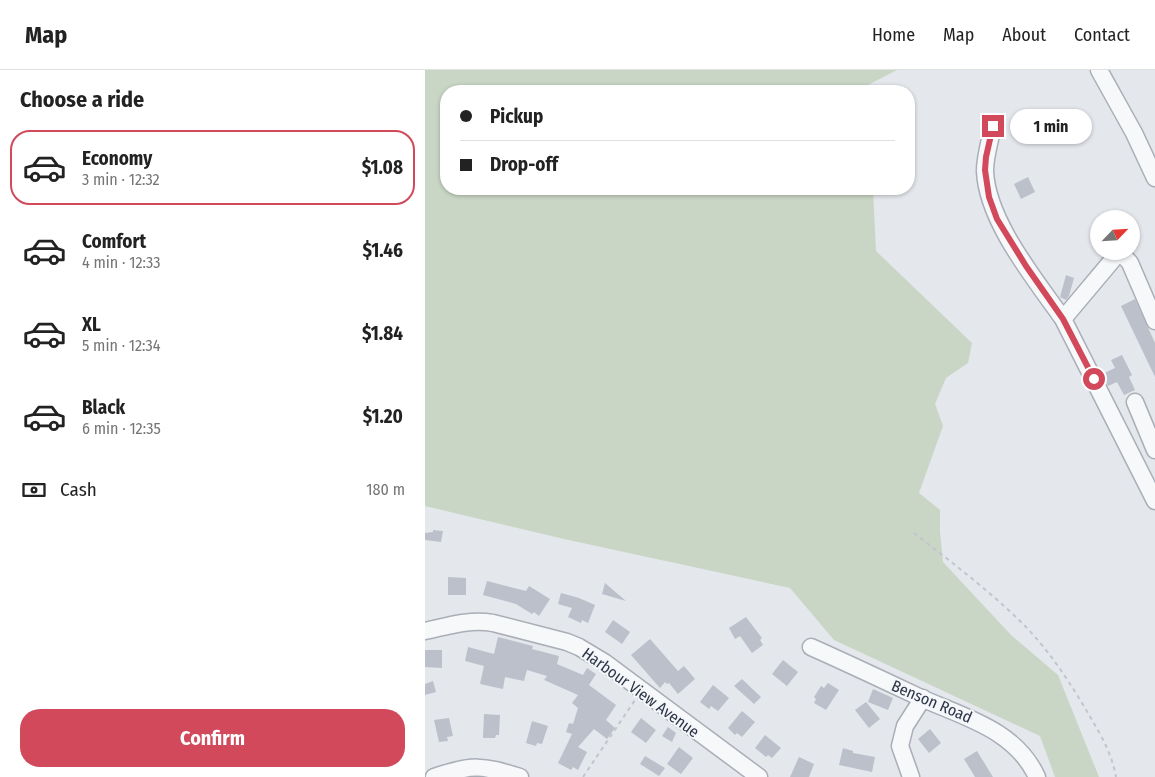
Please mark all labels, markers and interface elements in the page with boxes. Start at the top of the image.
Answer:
text: Map [25,21,67,49]
text: Home [872,24,915,46]
text: Map [943,24,974,46]
text: About [1002,24,1046,46]
text: Contact [1074,24,1130,46]
text: Choose a ride [20,86,144,113]
text: Pickup [490,105,543,128]
callout: 1 min [1011,108,1093,144]
route end [982,115,1004,137]
text: 1 min [1034,117,1068,136]
icon: car [22,145,67,190]
text: Economy [82,147,152,170]
text: Drop-off [490,153,558,176]
text: $1.08 [362,156,403,179]
text: 3 min · 12:32 [82,170,160,189]
north arrow [1090,210,1140,260]
map controls [1090,210,1140,260]
icon: car [22,228,67,273]
text: Comfort [82,230,146,253]
text: $1.46 [363,239,403,262]
text: 4 min · 12:33 [82,253,160,272]
icon: car [22,311,67,356]
text: XL [82,313,101,336]
text: $1.84 [362,322,403,345]
text: 5 min · 12:34 [82,336,161,355]
route start [1083,368,1105,390]
icon: car [22,394,67,439]
text: Black [82,396,125,419]
text: $1.20 [363,405,403,428]
text: 6 min · 12:35 [82,419,161,438]
icon: cash [20,476,48,504]
text: Cash [60,478,97,501]
text: 180 m [366,480,405,499]
street label: Harbour View Avenue [578,644,703,741]
street label: Benson Road [889,676,975,727]
button: Confirm [20,709,405,767]

